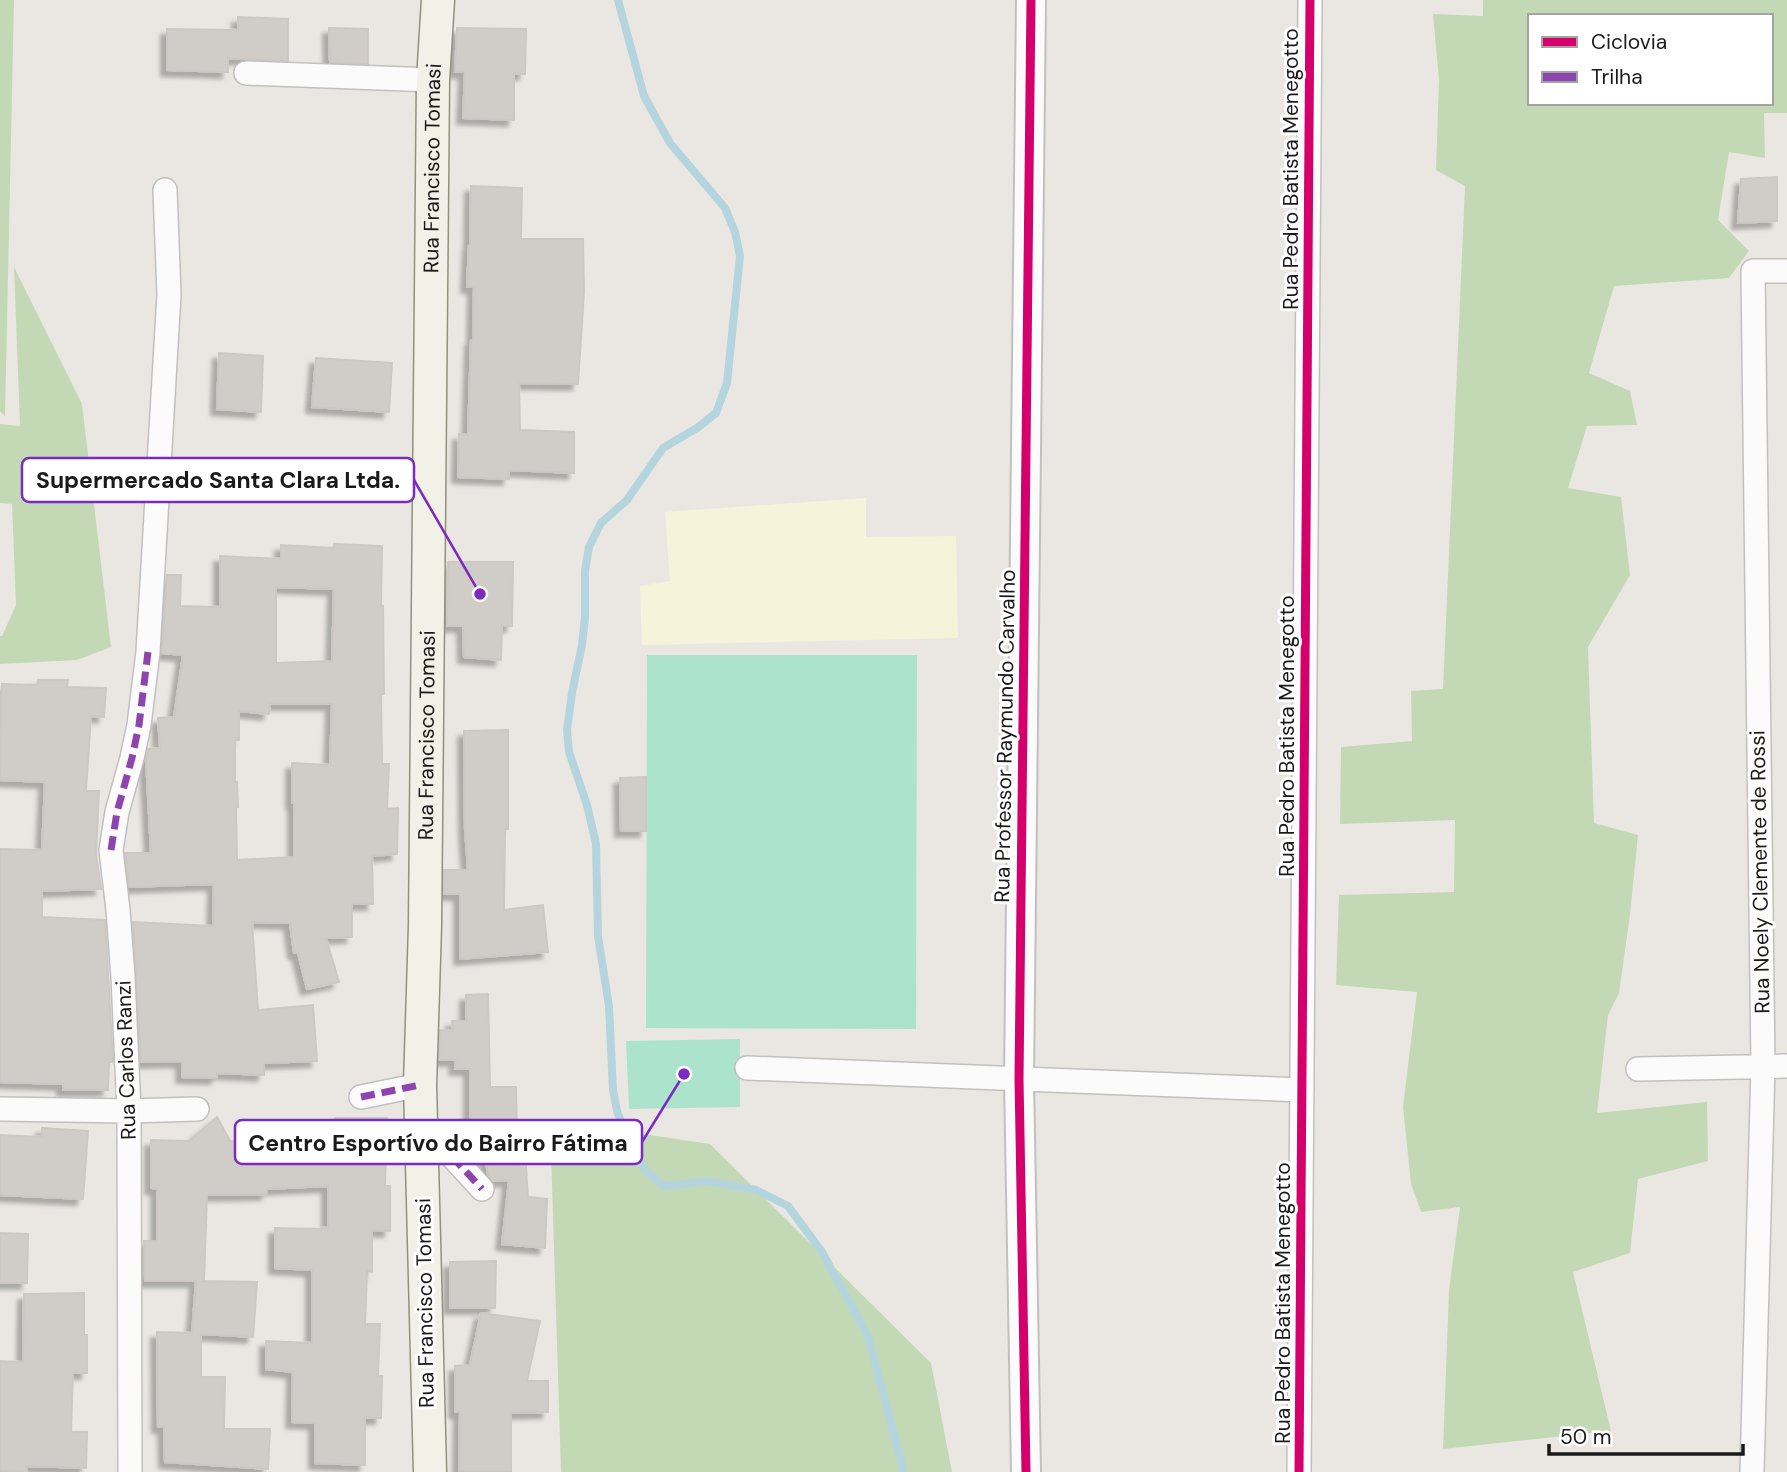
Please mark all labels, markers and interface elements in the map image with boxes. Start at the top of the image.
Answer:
legend [1528,14,1773,105]
street label: Rua Pedro Batista Menegotto [1277,28,1305,310]
text: Ciclovia [1591,28,1667,56]
street label: Rua Francisco Tomasi [417,62,448,273]
text: Trilha [1591,63,1643,91]
callout: Supermercado Santa Clara Ltda. [22,458,414,502]
text: Supermercado Santa Clara Ltda. [36,465,400,495]
street label: Rua Professor Raymundo Carvalho [988,569,1022,903]
street label: Rua Pedro Batista Menegotto [1273,595,1301,877]
street label: Rua Francisco Tomasi [412,630,442,840]
street label: Rua Noely Clemente de Rossi [1744,730,1776,1014]
street label: Rua Carlos Ranzi [109,980,143,1140]
callout: Centro Esportívo do Bairro Fátima [235,1120,642,1164]
text: Centro Esportívo do Bairro Fátima [248,1128,628,1158]
street label: Rua Pedro Batista Menegotto [1269,1162,1297,1444]
street label: Rua Francisco Tomasi [409,1198,441,1408]
scale bar [1549,1412,1743,1456]
text: 50 m [1560,1423,1611,1451]

